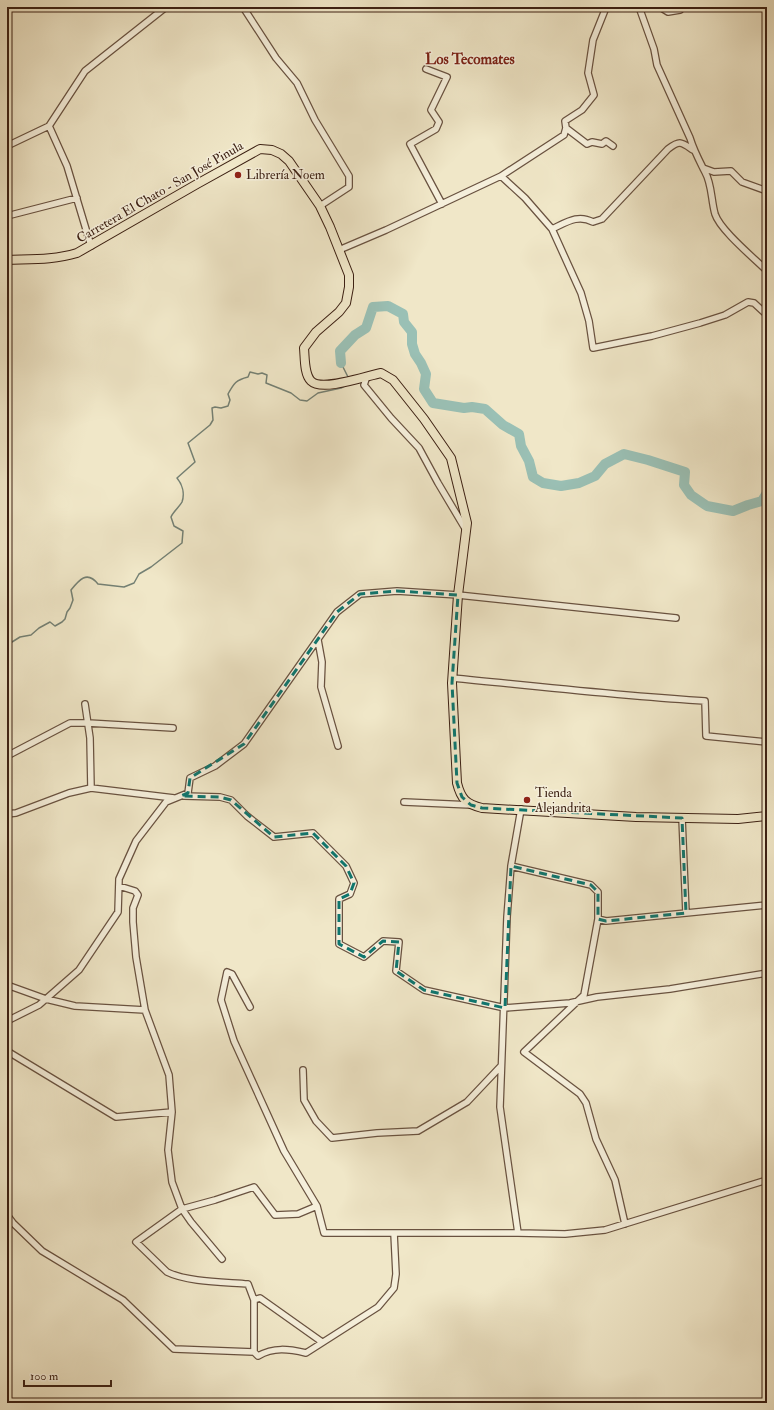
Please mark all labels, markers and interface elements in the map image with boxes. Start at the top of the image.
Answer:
district label: Los Tecomates [425,50,515,69]
street label: Carretera El Chato - San José Pinula [74,137,247,246]
place label: Librería Noem [246,167,325,183]
marker: Librería Noem [233,170,243,180]
place label: Tienda Alejandrita [534,785,592,816]
marker: Tienda Alejandrita [522,795,532,805]
scale bar [24,1362,111,1388]
text: 100 m [30,1369,59,1384]

